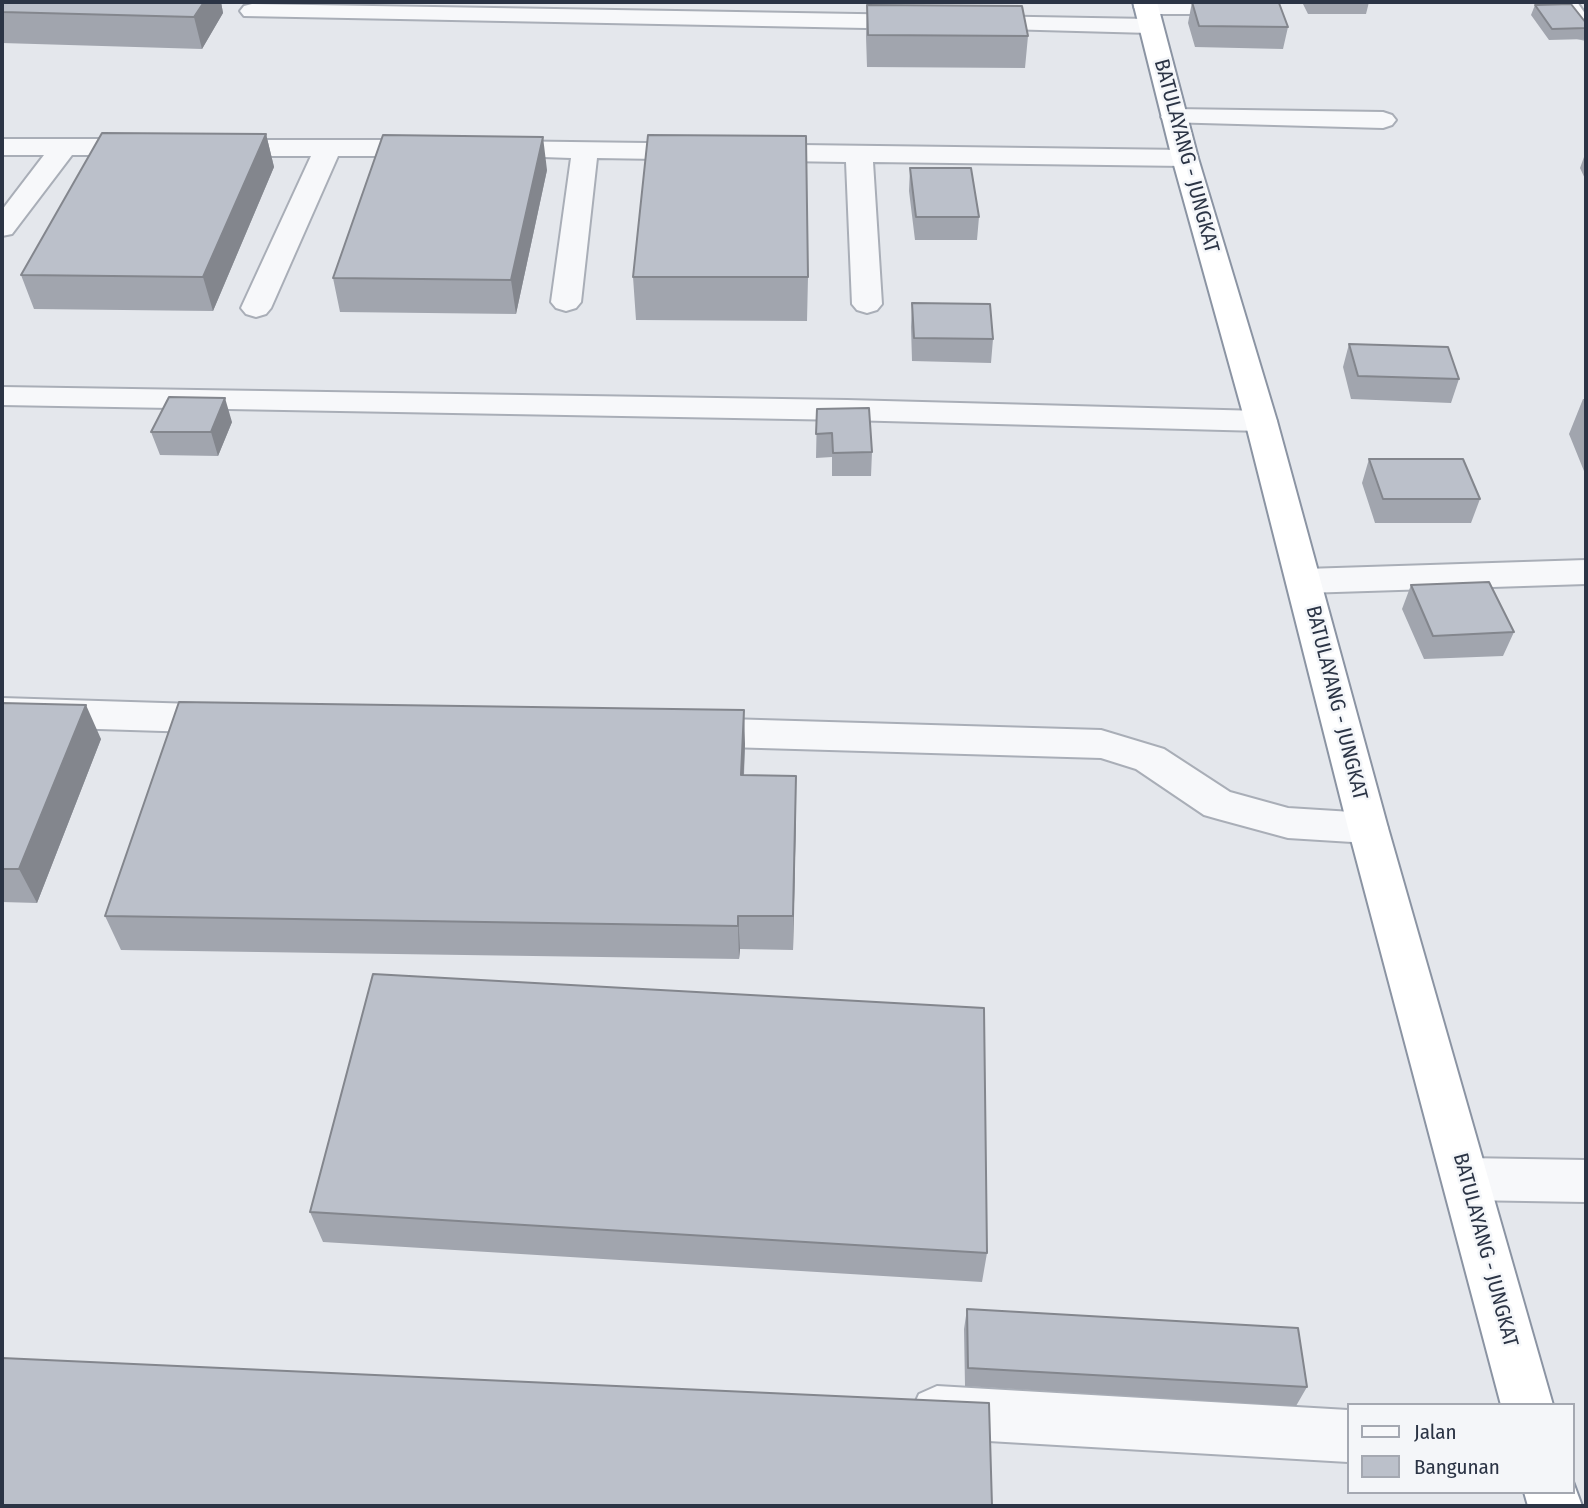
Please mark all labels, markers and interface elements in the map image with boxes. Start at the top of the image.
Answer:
street label: BATULAYANG - JUNGKAT [1148,56,1224,256]
street label: BATULAYANG - JUNGKAT [1300,603,1372,803]
street label: BATULAYANG - JUNGKAT [1447,1150,1523,1350]
legend [1346,1403,1574,1494]
text: Jalan [1414,1419,1457,1445]
text: Bangunan [1414,1454,1500,1480]

